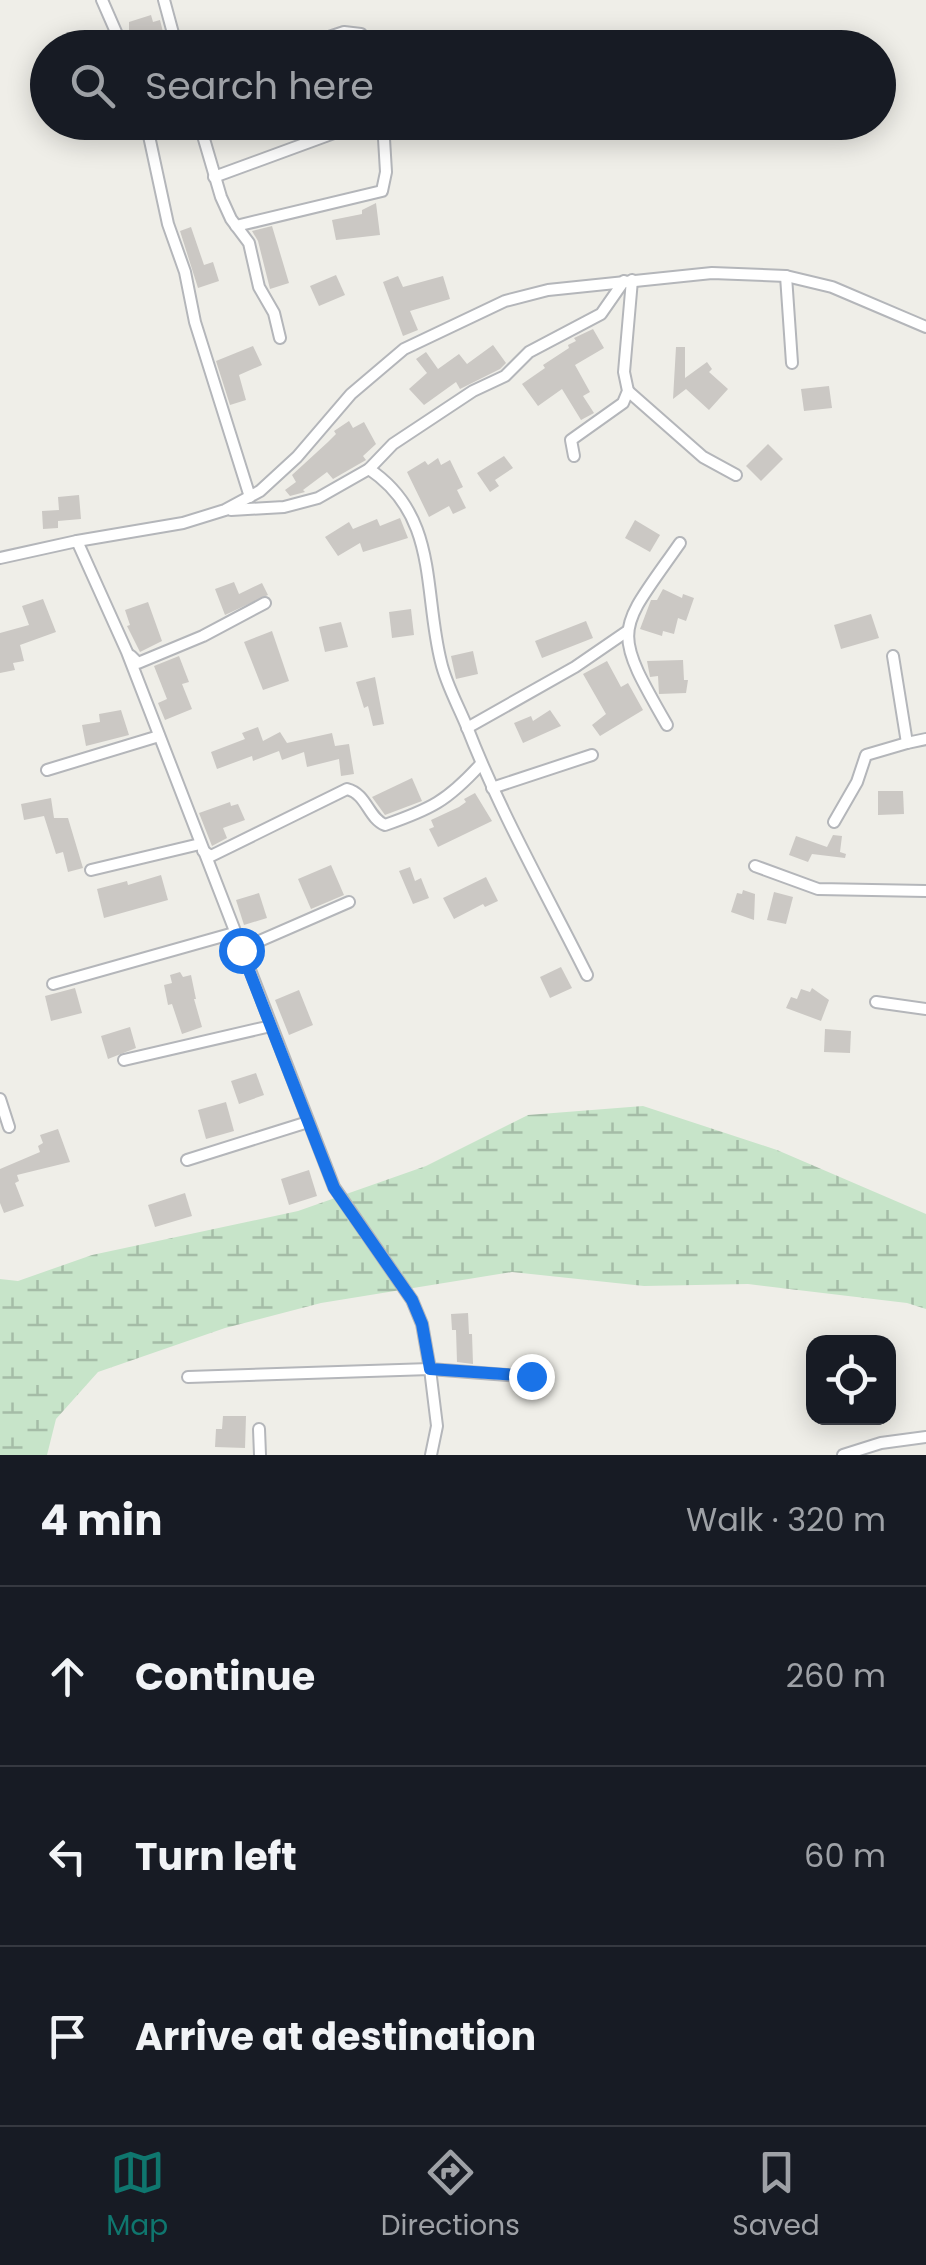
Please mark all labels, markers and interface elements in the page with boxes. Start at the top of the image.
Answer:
search box [30,30,896,140]
icon: search [65,58,120,113]
text: Search here [145,59,374,112]
route start [219,928,265,974]
map controls [806,1335,896,1425]
button: locate [806,1335,896,1425]
route end [509,1354,555,1400]
text: 4 min [40,1491,163,1550]
text: Walk · 320 m [686,1497,886,1542]
icon: ahead [40,1649,95,1704]
text: Continue [135,1650,315,1703]
text: 260 m [786,1653,886,1698]
icon: left [40,1829,95,1884]
text: Turn left [135,1830,297,1883]
text: 60 m [804,1833,886,1878]
icon: arrive [40,2009,95,2064]
text: Arrive at destination [135,2010,536,2063]
tab: Map [106,2145,168,2247]
tab: Directions [381,2145,520,2247]
tab: Saved [732,2145,820,2247]

